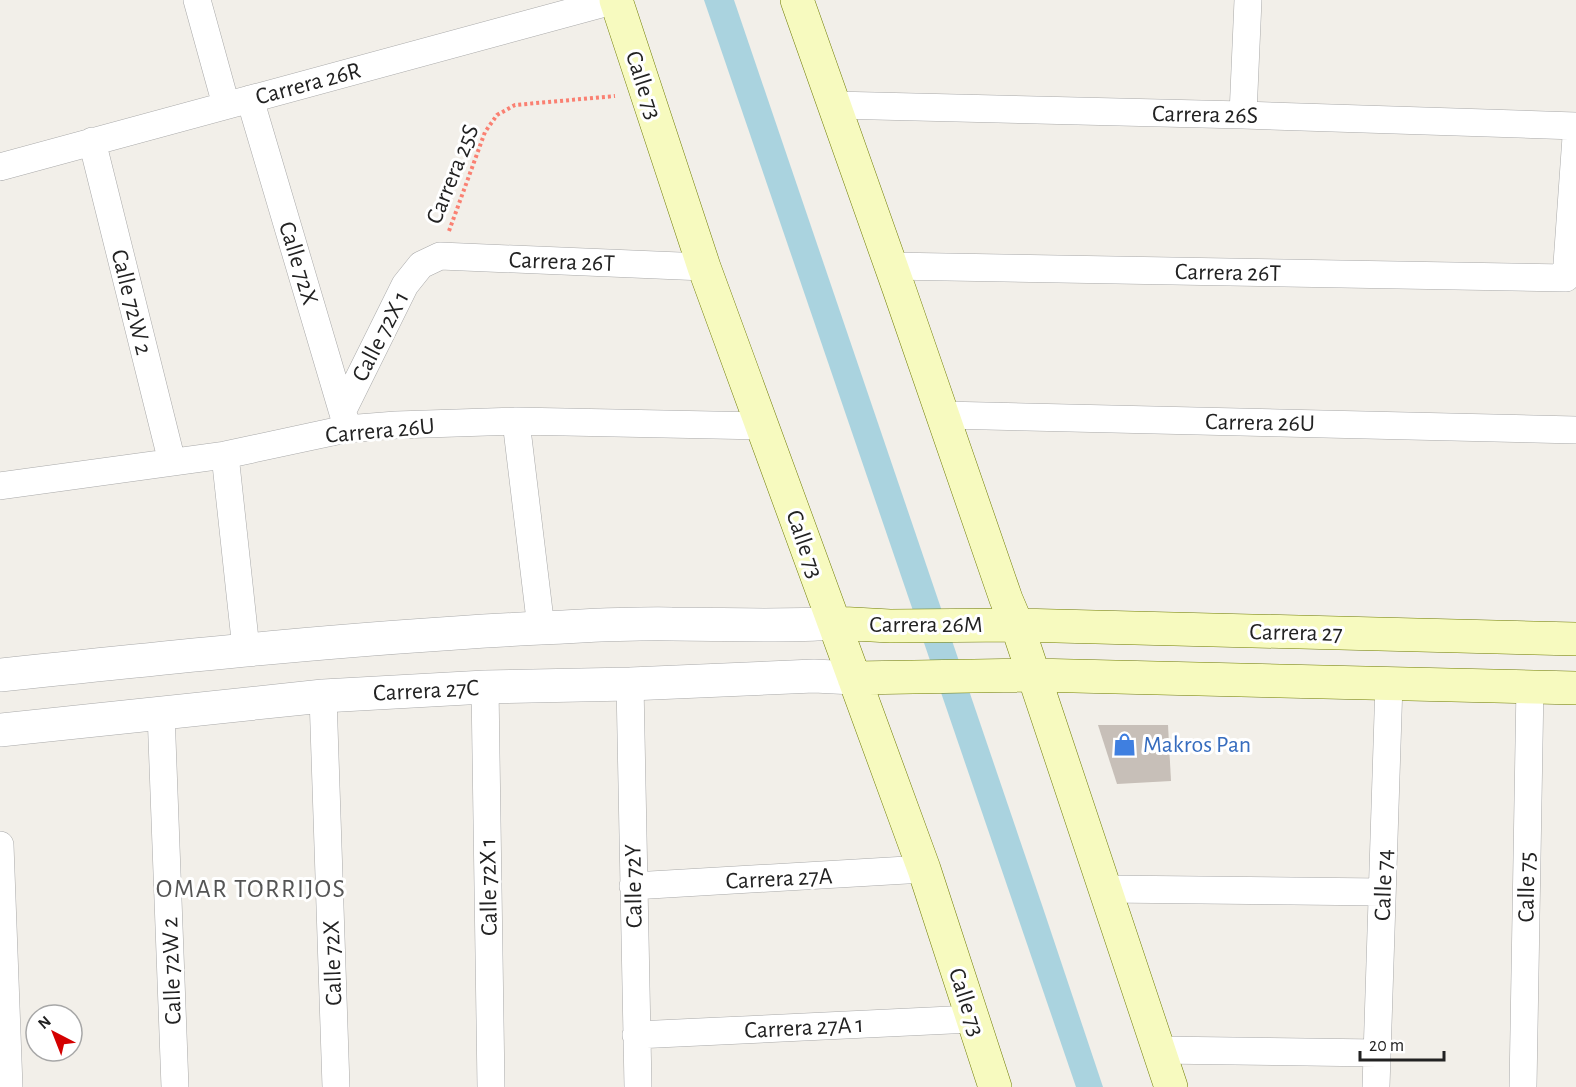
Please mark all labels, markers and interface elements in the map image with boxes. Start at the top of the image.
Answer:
street label: Calle 73 [621,48,665,122]
street label: Carrera 26R [253,58,364,110]
street label: Carrera 26S [1152,102,1258,128]
street label: Carrera 25S [422,121,484,227]
street label: Calle 72X [274,219,322,308]
street label: Calle 72W 2 [106,247,156,357]
street label: Carrera 26T [508,248,616,276]
street label: Carrera 26T [1175,260,1282,286]
street label: Calle 72X 1 [348,287,414,385]
street label: Carrera 26U [1205,410,1315,436]
street label: Carrera 26U [324,414,436,448]
street label: Calle 73 [781,507,827,581]
street label: Carrera 26M [869,613,983,637]
street label: Carrera 27 [1249,620,1343,646]
street label: Carrera 27C [373,676,480,706]
shop icon: Makros Pan [1112,731,1138,757]
place label: Makros Pan [1143,733,1251,757]
street label: Calle 72X 1 [476,838,502,936]
street label: Calle 72Y [621,843,647,928]
street label: Calle 74 [1371,849,1397,921]
street label: Calle 75 [1514,852,1540,922]
street label: Carrera 27A [725,864,833,894]
district label: OMAR TORRIJOS [156,876,346,902]
street label: Calle 72W 2 [158,917,186,1025]
street label: Calle 72X [320,920,346,1006]
street label: Calle 73 [944,965,988,1039]
north arrow [24,1003,84,1063]
text: N [35,1013,54,1032]
street label: Carrera 27A 1 [744,1013,864,1043]
scale bar [1360,1024,1444,1062]
text: 20 m [1369,1037,1404,1055]

